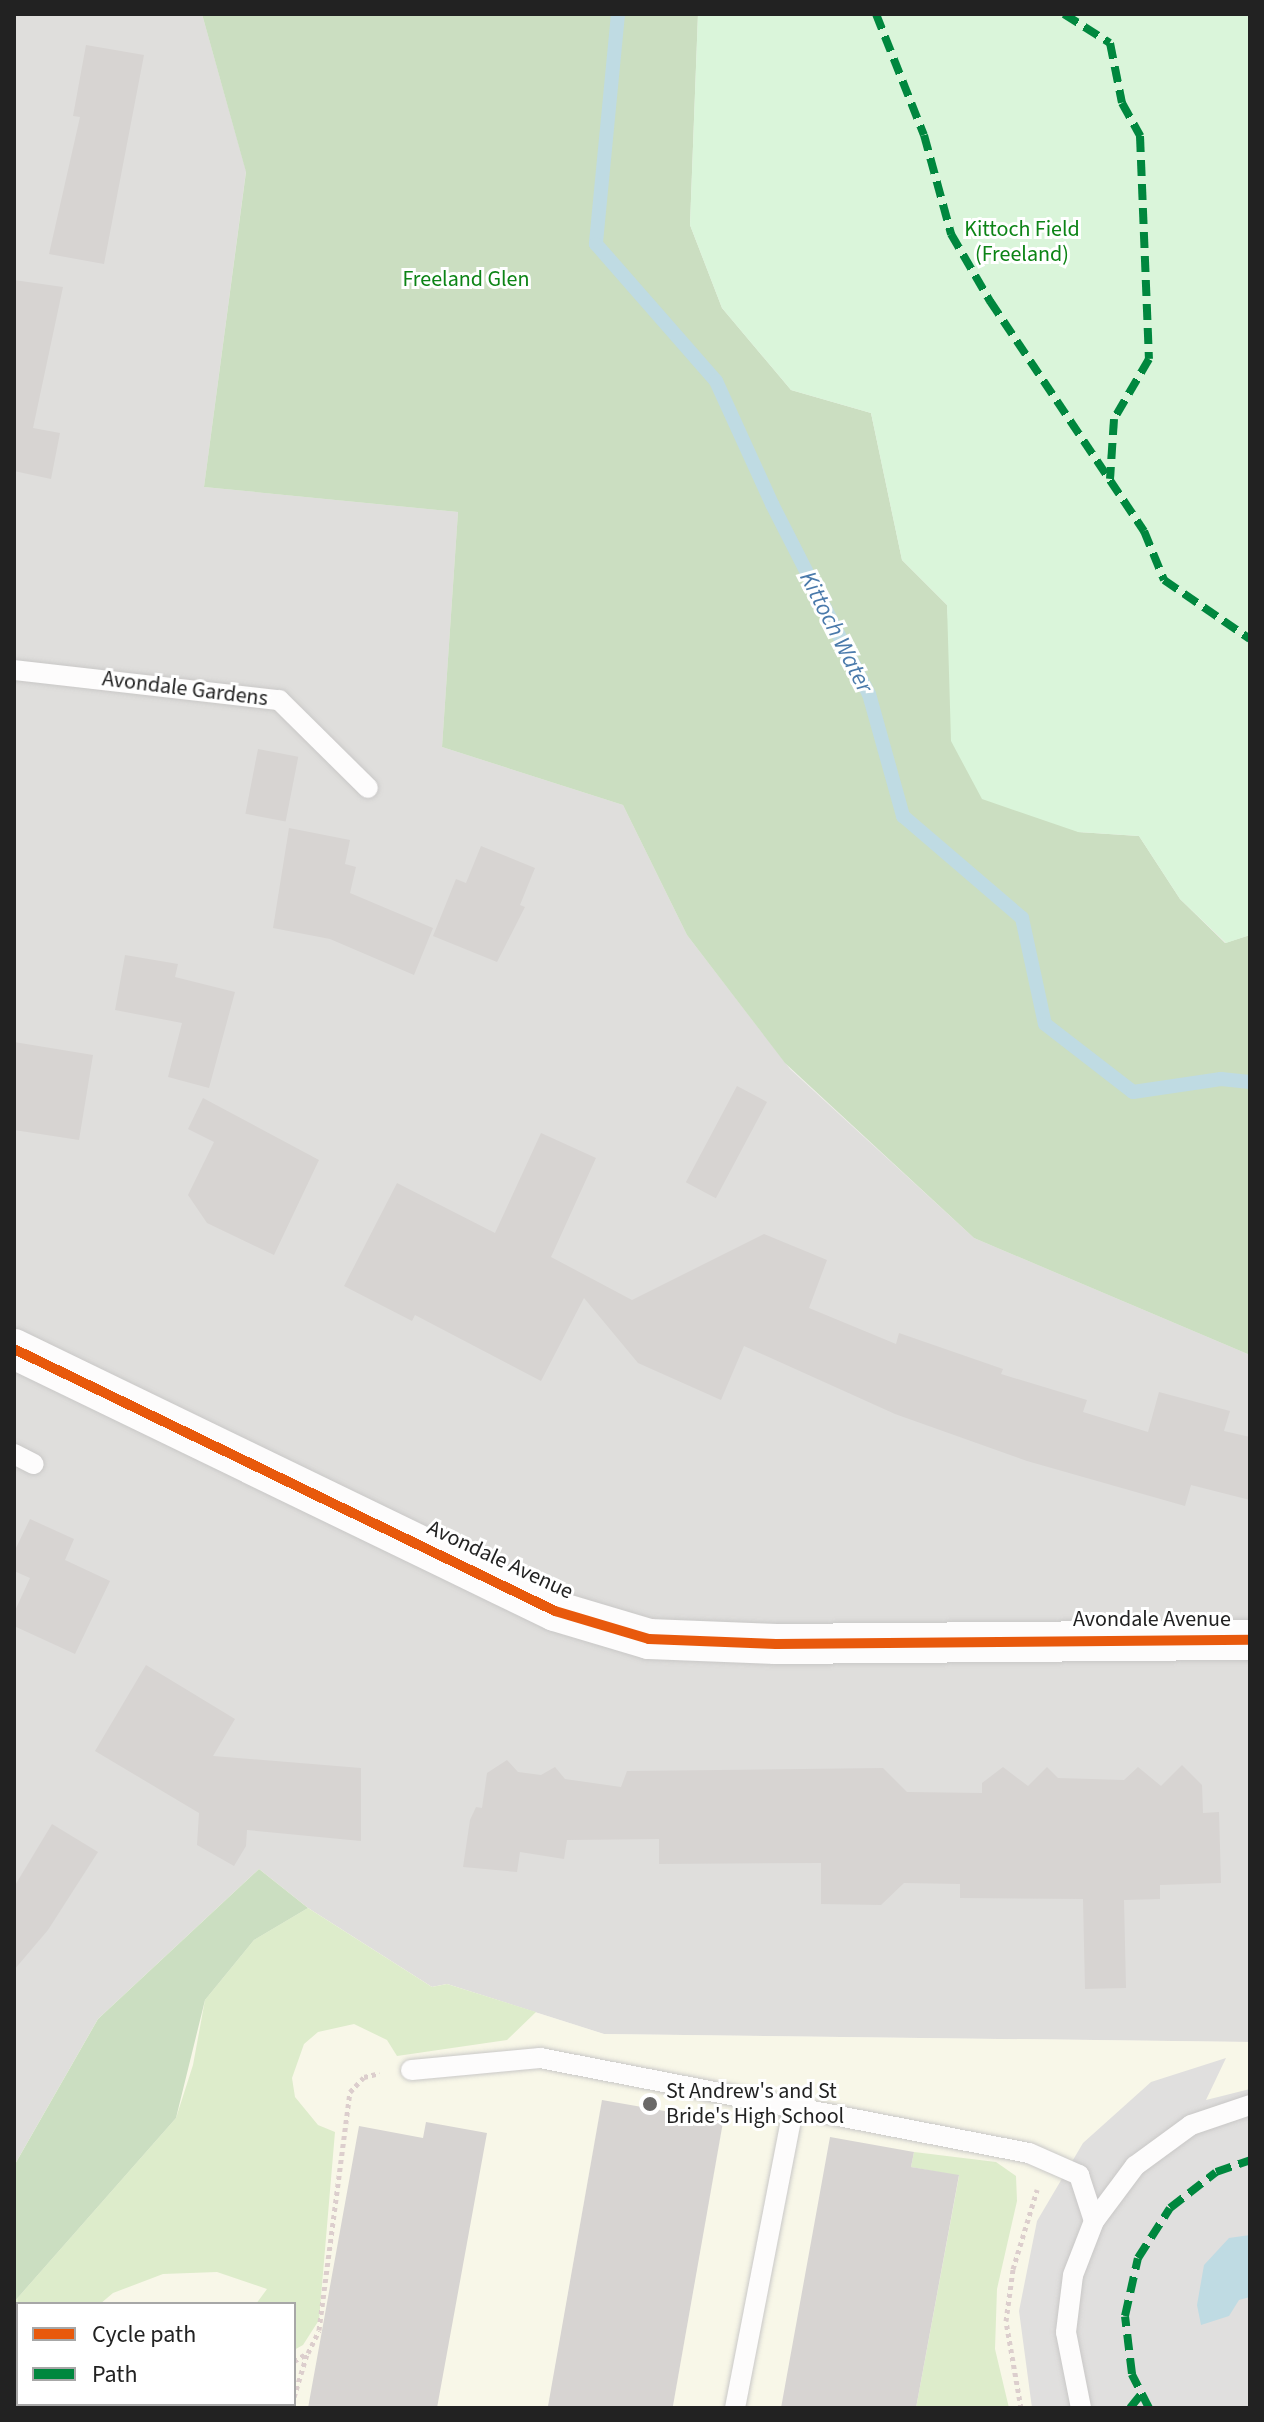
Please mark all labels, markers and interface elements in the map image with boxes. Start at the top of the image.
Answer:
park label: Kittoch Field (Freeland) [964,216,1080,268]
park label: Freeland Glen [402,267,530,293]
water label: Kittoch Water [793,566,879,698]
street label: Avondale Gardens [101,666,269,712]
street label: Avondale Avenue [423,1515,577,1605]
street label: Avondale Avenue [1073,1607,1231,1633]
place label: St Andrew's and St Bride's High School [666,2078,844,2130]
marker: St Andrew's and St Bride's High School [641,2095,659,2113]
legend [16,2302,296,2406]
text: Cycle path [92,2317,196,2352]
text: Path [92,2357,138,2392]

